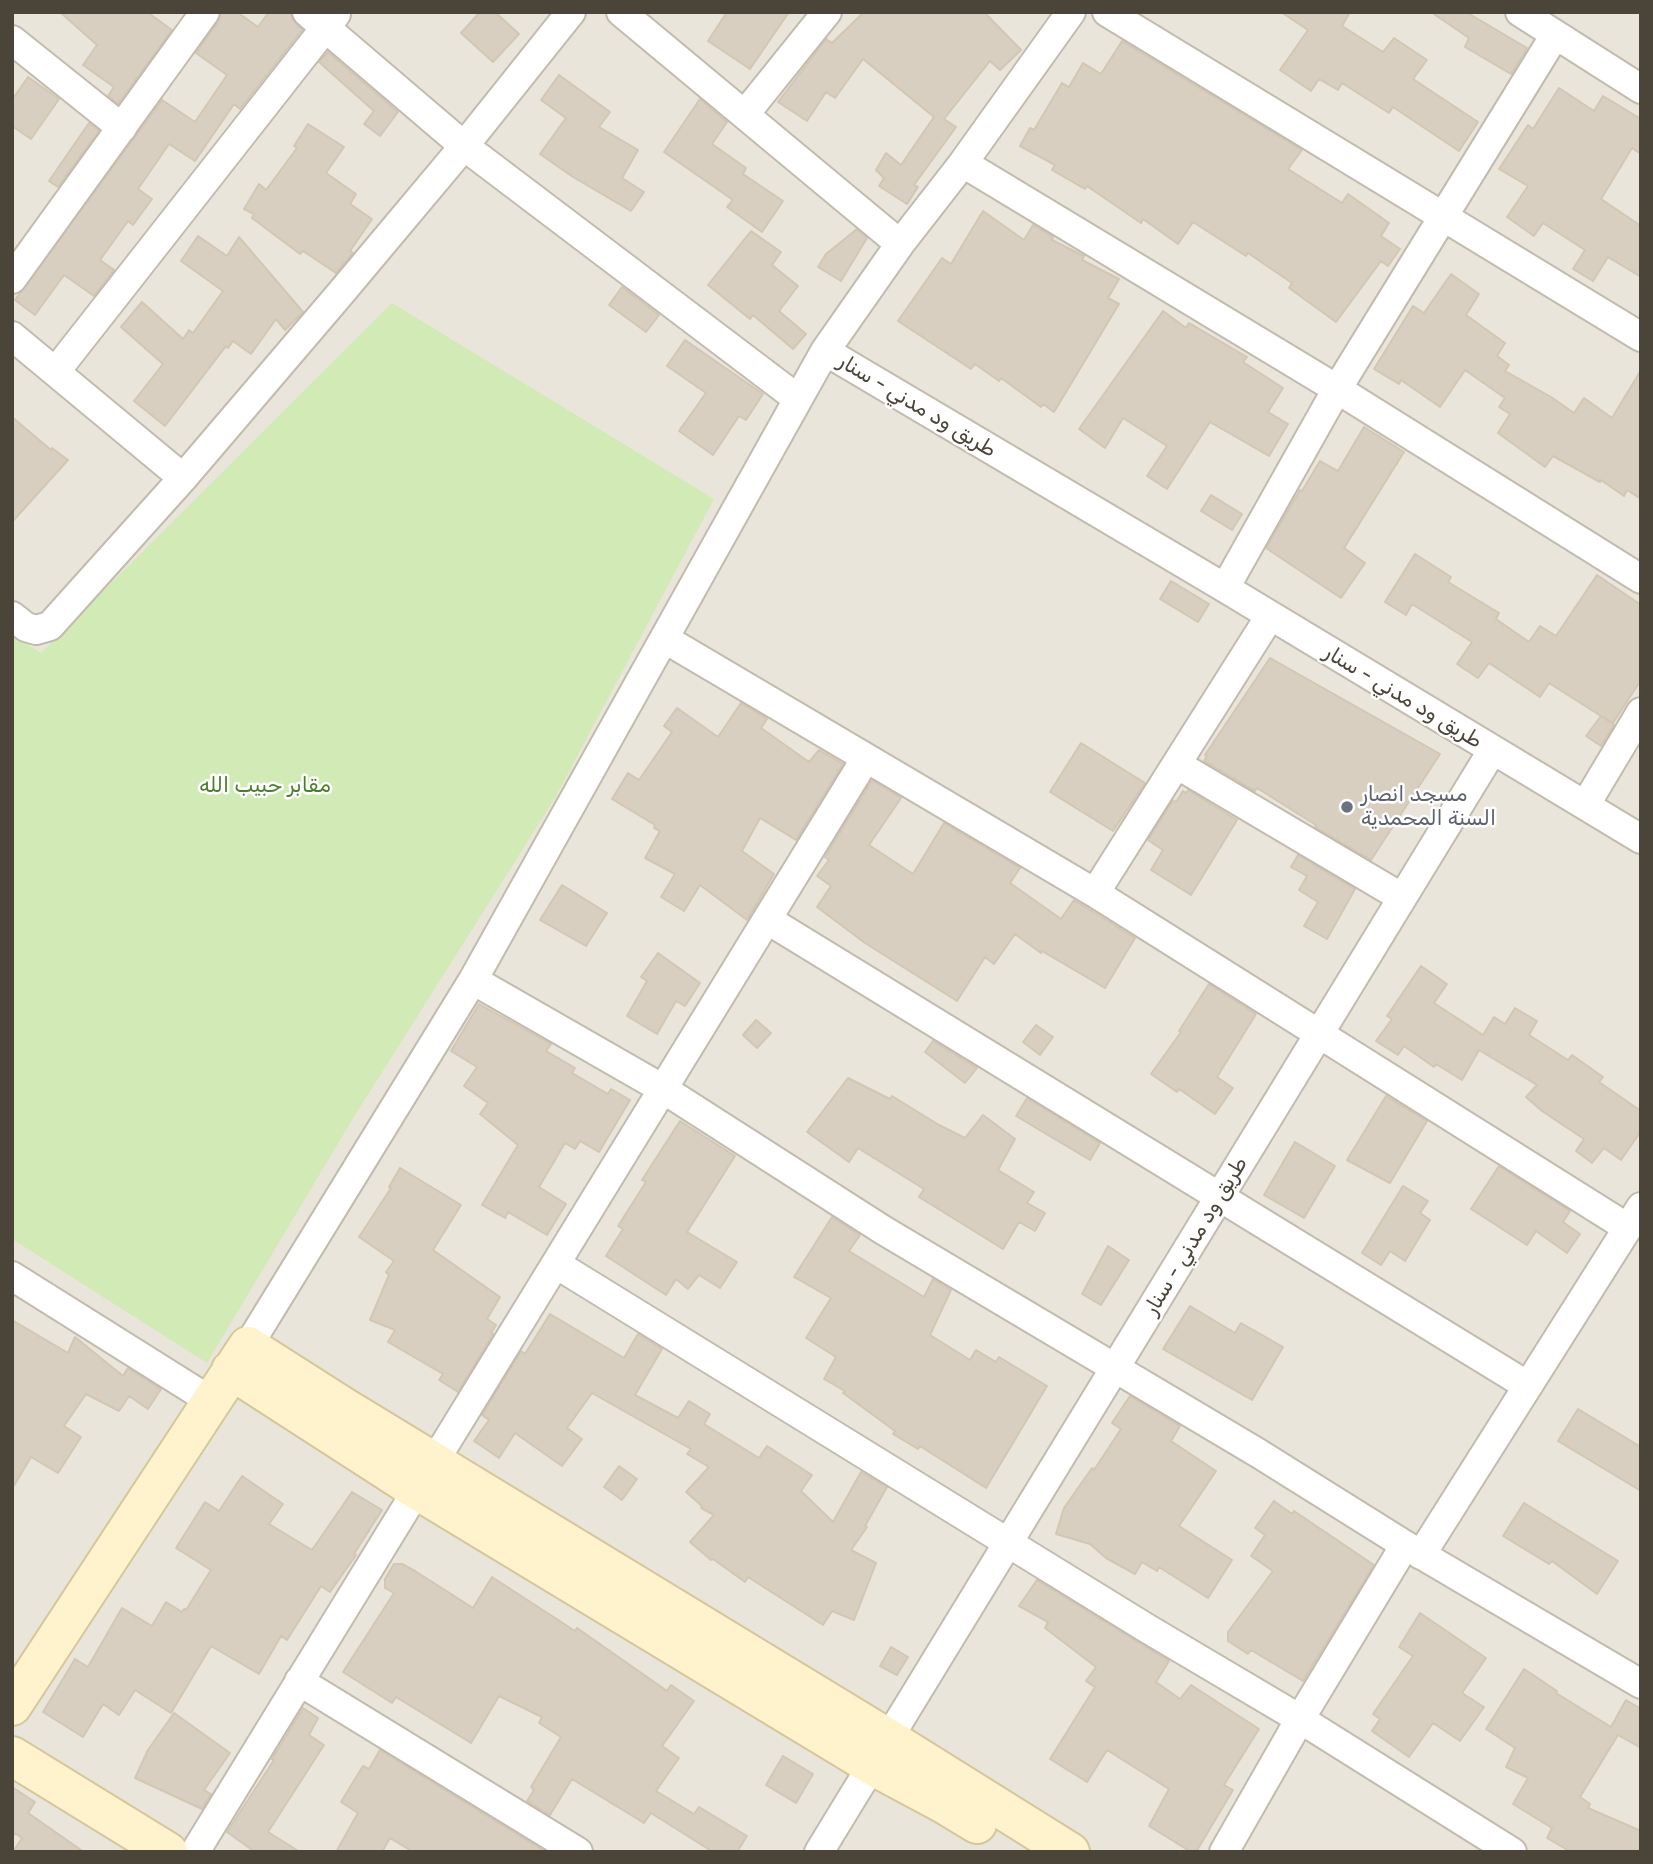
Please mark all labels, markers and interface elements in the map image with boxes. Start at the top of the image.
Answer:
street label: طريق ود مدني - سنار [833,349,1001,463]
street label: طريق ود مدني - سنار [1319,640,1487,754]
park label: مقابر حبيب الله [199,773,331,799]
place label: مسجد انصار السنة المحمدية [1361,782,1496,832]
marker: مسجد انصار السنة المحمدية [1339,799,1355,815]
street label: طريق ود مدني - سنار [1139,1152,1253,1320]

